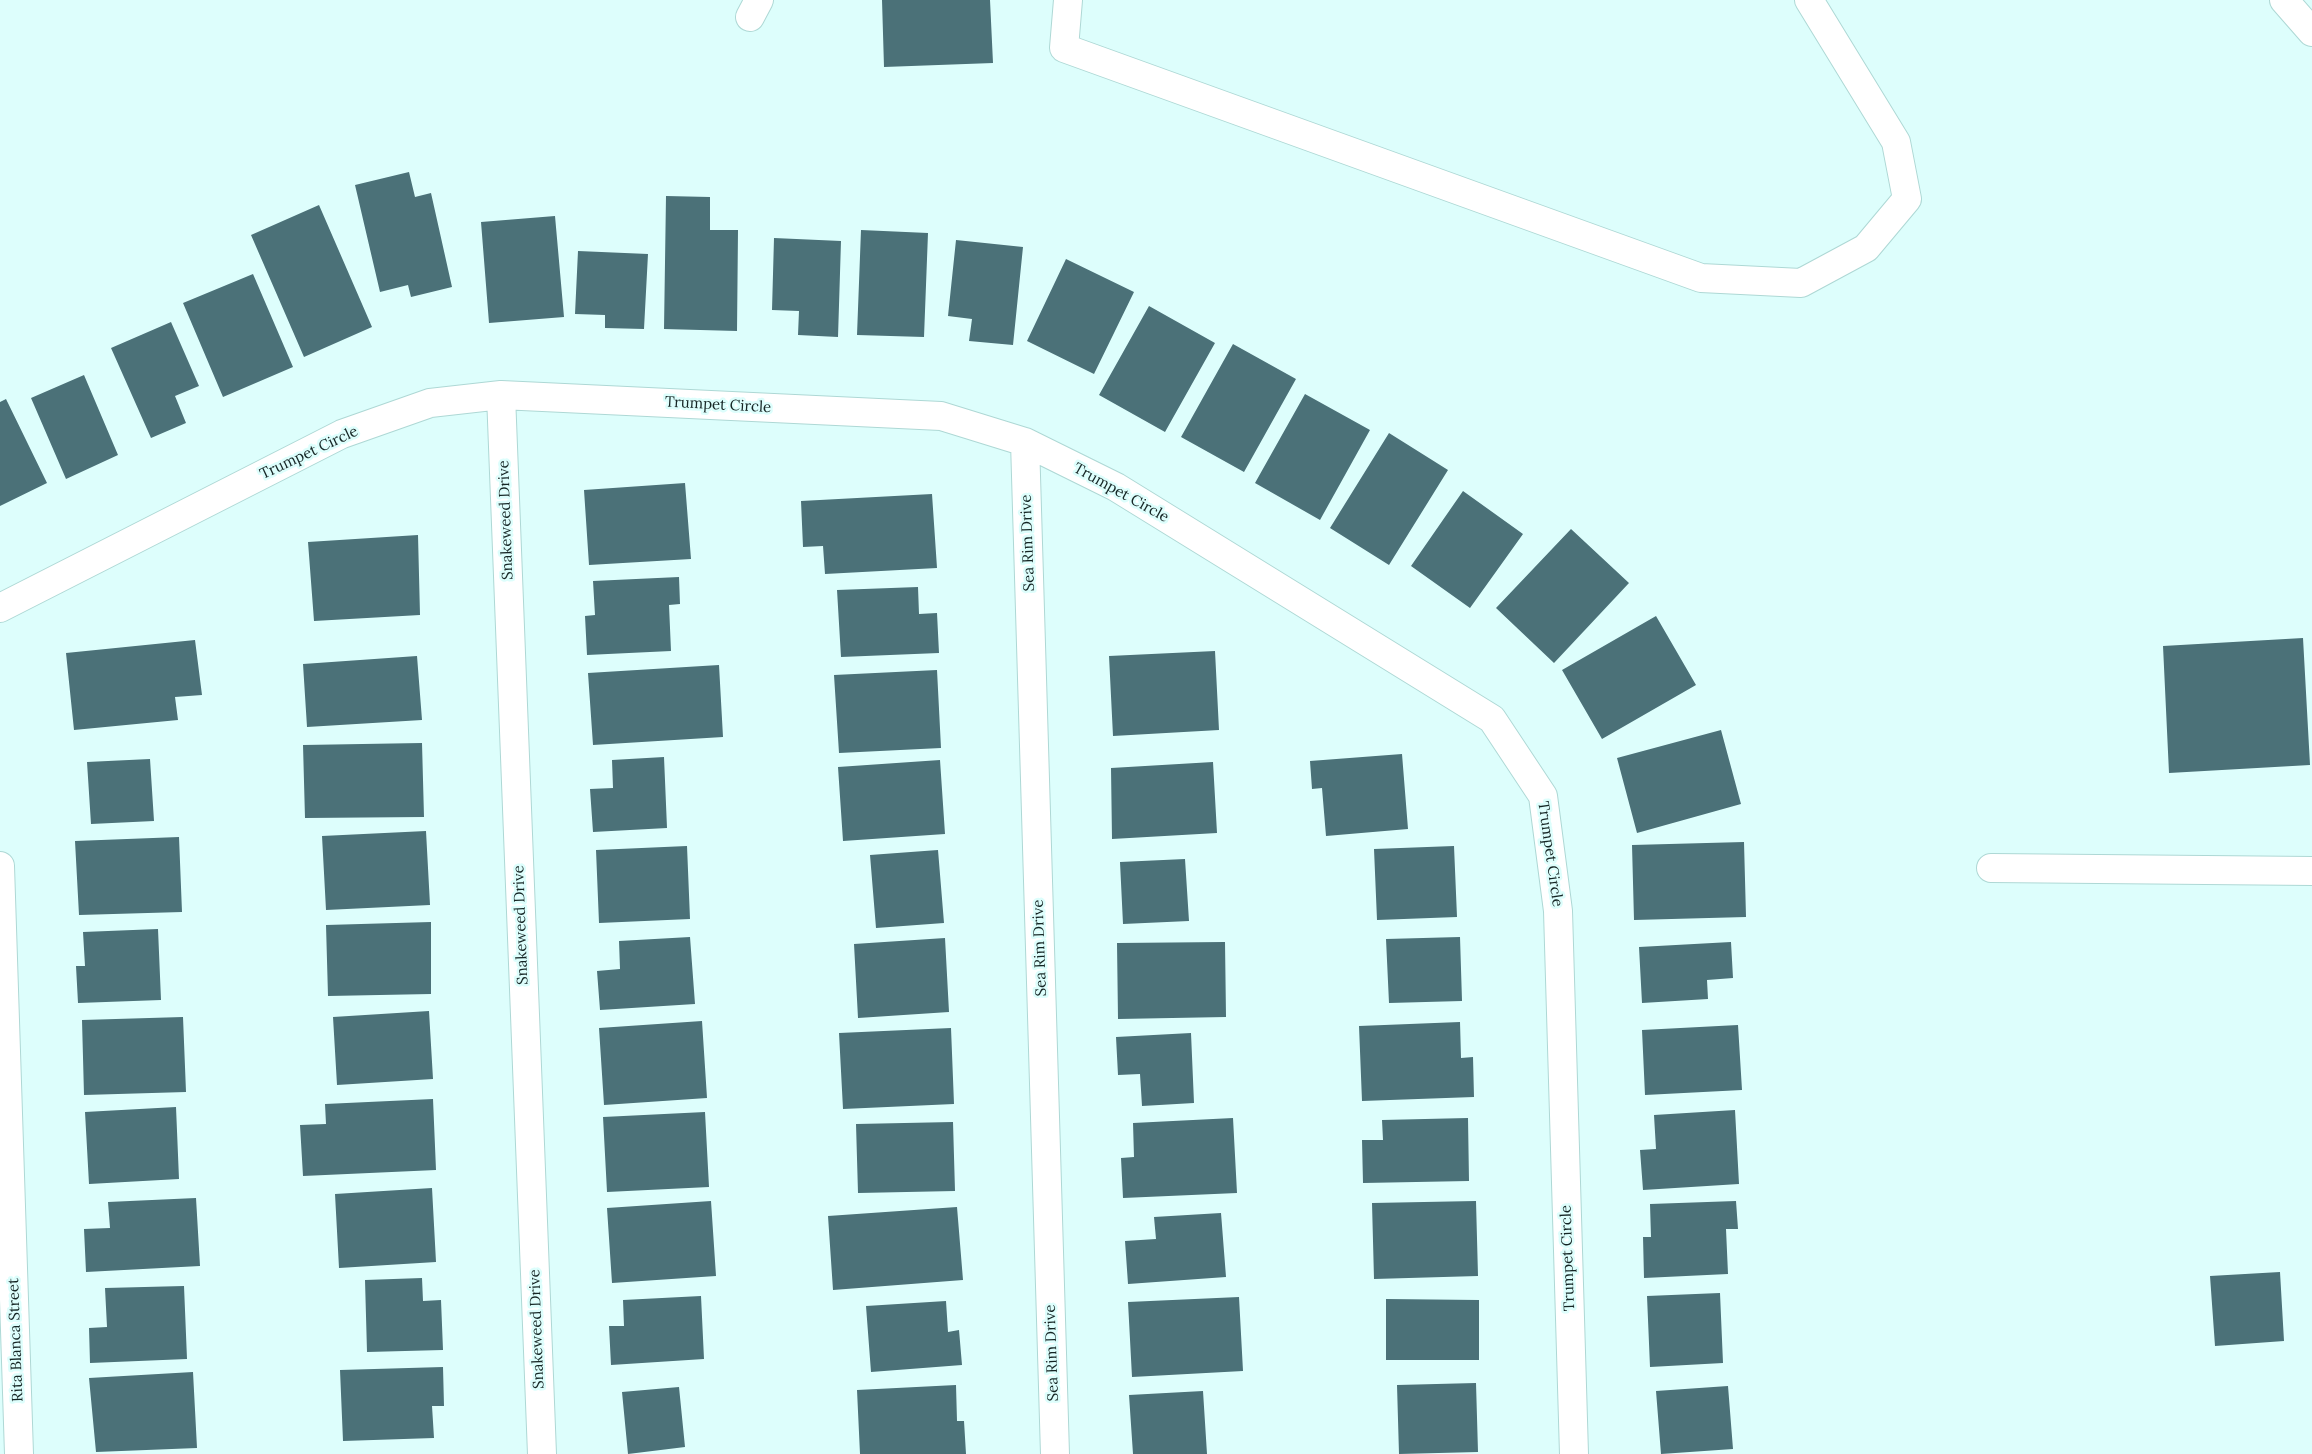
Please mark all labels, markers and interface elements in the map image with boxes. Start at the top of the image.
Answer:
street label: Trumpet Circle [664,393,772,417]
street label: Trumpet Circle [257,422,361,484]
street label: Trumpet Circle [1070,459,1172,527]
street label: Snakeweed Drive [495,460,517,580]
street label: Sea Rim Drive [1017,494,1039,592]
street label: Trumpet Circle [1534,800,1566,908]
street label: Snakeweed Drive [510,865,532,985]
street label: Sea Rim Drive [1029,899,1051,997]
street label: Trumpet Circle [1557,1205,1579,1311]
street label: Snakeweed Drive [526,1269,548,1389]
street label: Rita Blanca Street [5,1278,27,1402]
street label: Sea Rim Drive [1041,1304,1063,1402]

